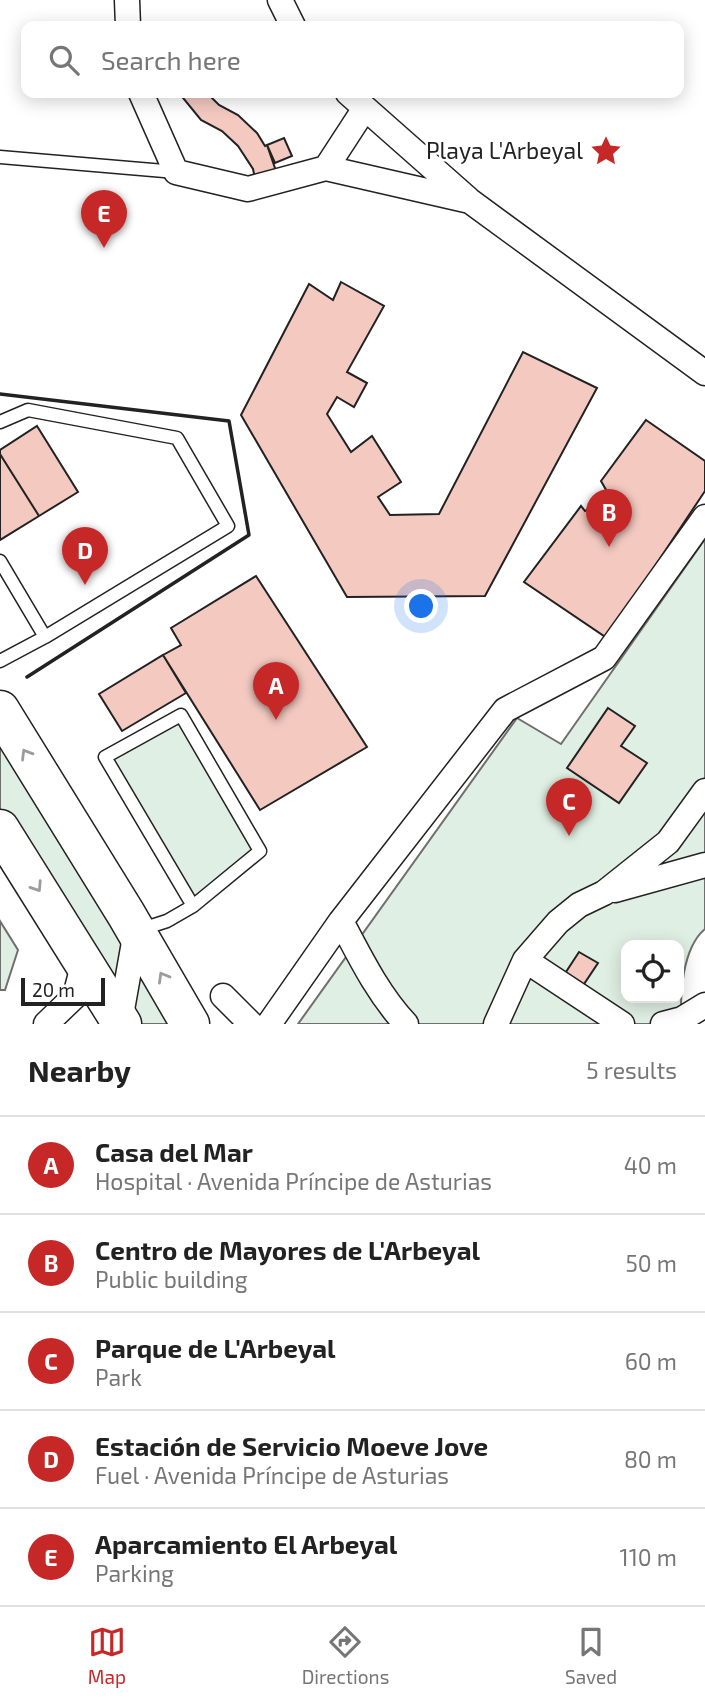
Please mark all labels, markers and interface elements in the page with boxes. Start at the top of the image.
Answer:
search box [21,21,684,98]
icon: search [45,41,83,79]
text: Search here [101,44,241,75]
place icon: Playa L'Arbeyal [589,134,623,168]
place label: Playa L'Arbeyal [426,136,583,164]
pin: E [81,190,127,248]
pin: B [586,489,632,547]
pin: D [62,527,108,585]
your location [404,589,438,623]
pin: A [253,662,299,720]
one-way arrow [21,748,34,761]
pin: C [546,778,592,836]
one-way arrow [28,879,41,892]
map controls [621,940,684,1003]
button: locate [621,940,684,1003]
one-way arrow [158,972,171,985]
scale bar [21,975,105,1007]
text: 20 m [32,978,75,1001]
text: Nearby [28,1052,131,1088]
text: 5 results [586,1056,677,1084]
text: Casa del Mar [95,1136,253,1167]
text: A [43,1151,59,1179]
text: 40 m [624,1151,677,1179]
text: Hospital · Avenida Príncipe de Asturias [95,1167,492,1195]
text: Centro de Mayores de L'Arbeyal [95,1234,480,1265]
text: B [44,1249,58,1277]
text: 50 m [626,1249,677,1277]
text: Public building [95,1265,248,1293]
text: Parque de L'Arbeyal [95,1332,336,1363]
text: C [44,1347,58,1375]
text: 60 m [625,1347,677,1375]
text: Park [95,1363,142,1391]
text: Estación de Servicio Moeve Jove [95,1430,488,1461]
text: D [43,1445,59,1473]
text: 80 m [624,1445,677,1473]
text: Fuel · Avenida Príncipe de Asturias [95,1461,449,1489]
text: Aparcamiento El Arbeyal [95,1528,397,1559]
text: E [44,1543,58,1571]
text: 110 m [620,1543,677,1571]
text: Parking [95,1559,174,1587]
tab: Map [88,1623,126,1688]
tab: Directions [302,1623,389,1688]
tab: Saved [565,1623,617,1688]

